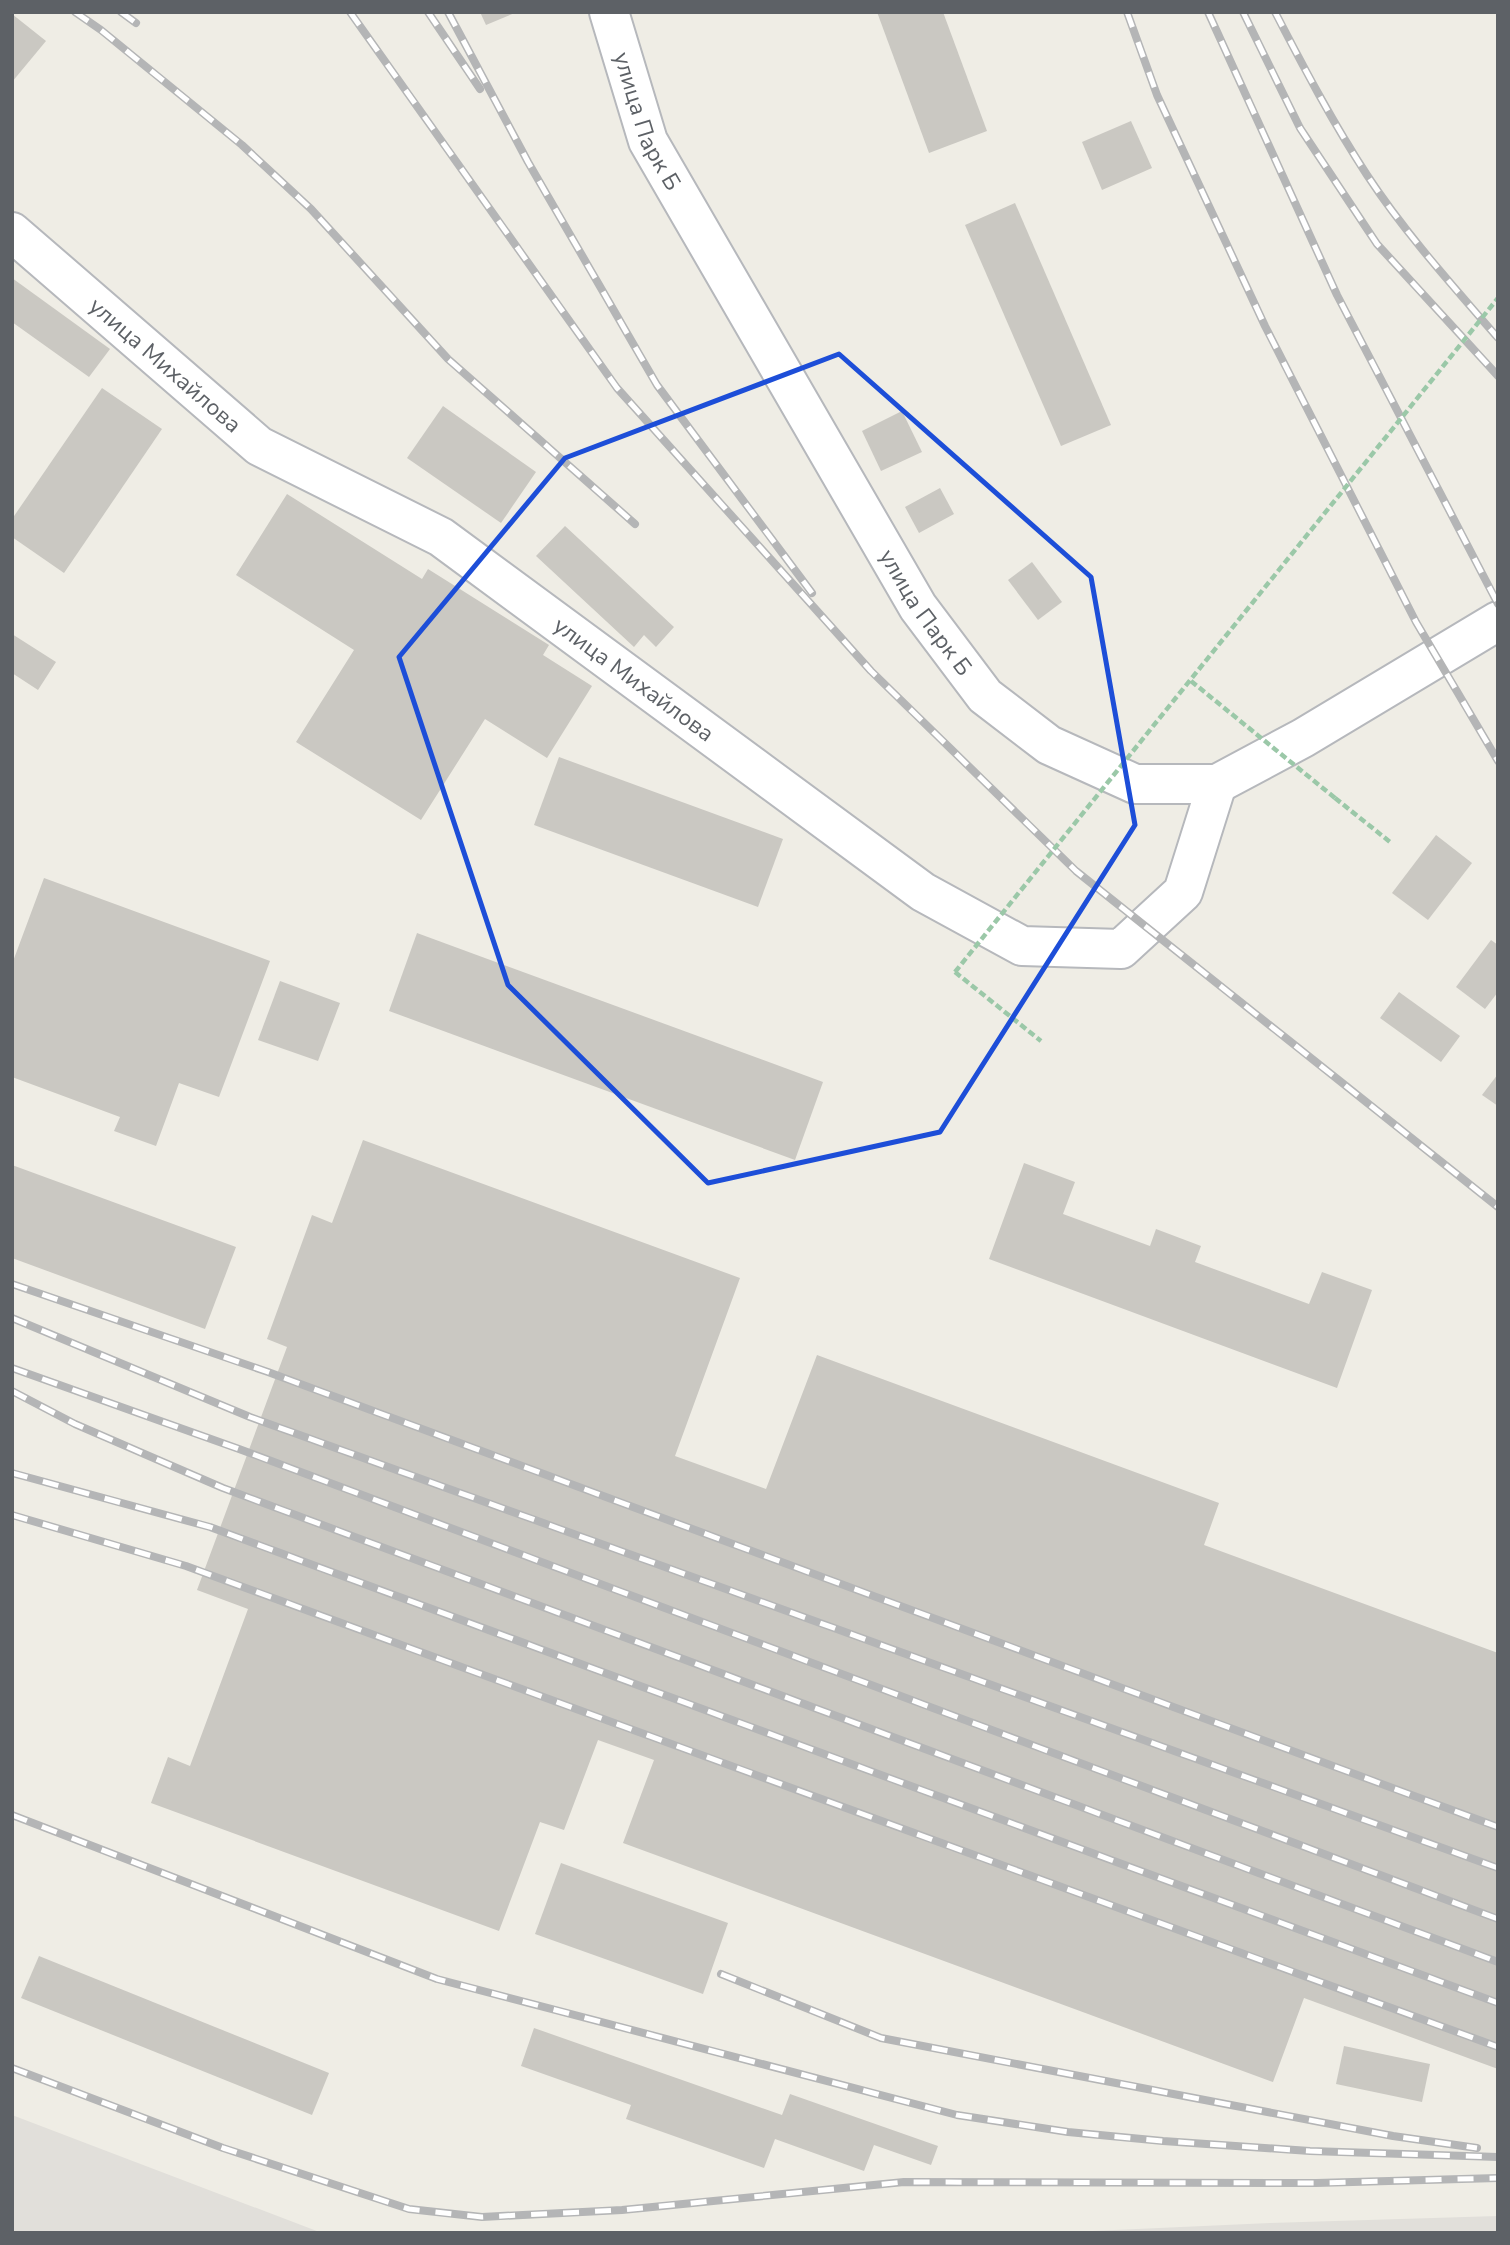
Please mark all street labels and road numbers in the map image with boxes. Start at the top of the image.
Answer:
street label: улица Парк Б [606,48,689,196]
street label: улица Михайлова [83,290,248,440]
street label: улица Парк Б [872,543,980,682]
street label: улица Михайлова [547,610,721,749]

